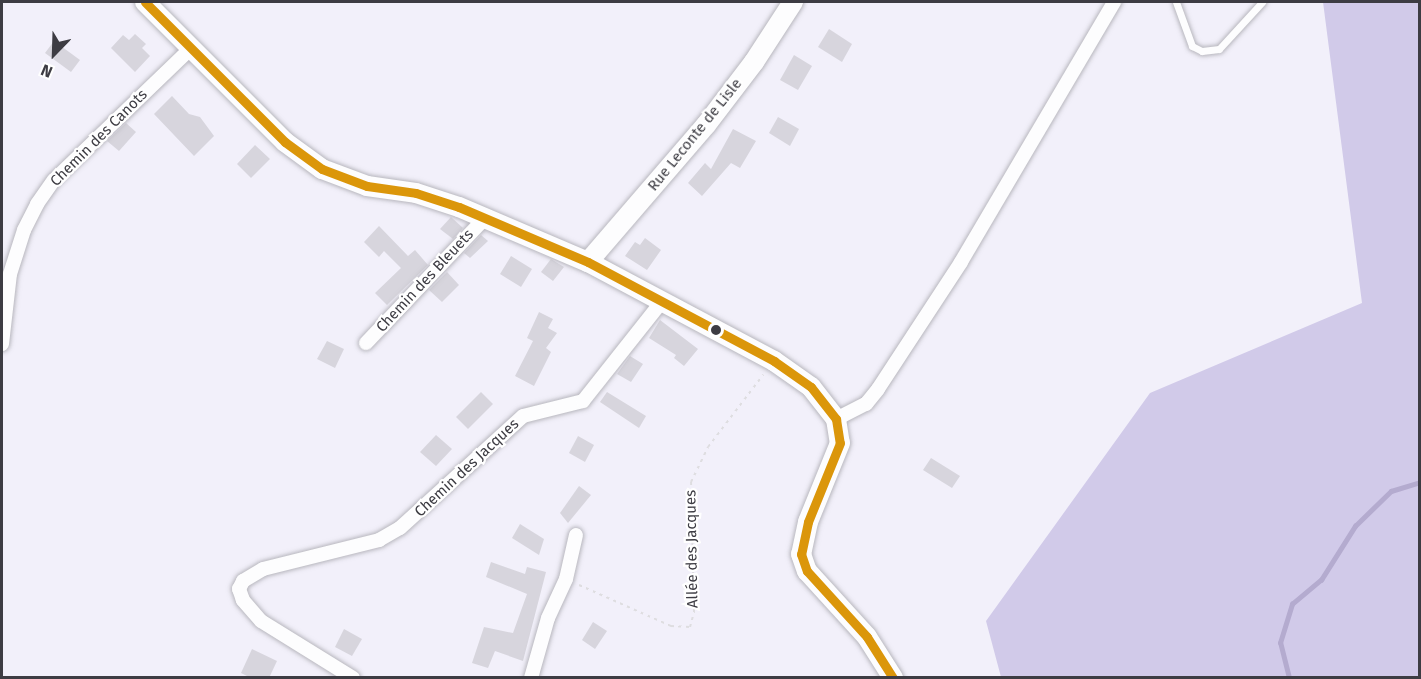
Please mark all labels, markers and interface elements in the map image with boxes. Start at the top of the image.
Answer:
north arrow [24,24,84,84]
text: N [38,60,55,82]
street label: Rue Leconte de Lisle [644,75,746,195]
street label: Chemin des Canots [47,86,151,190]
street label: Chemin des Bleuets [373,226,477,336]
unlabelled marker [710,324,722,336]
street label: Chemin des Jacques [411,415,523,521]
street label: Allée des Jacques [682,490,702,608]

